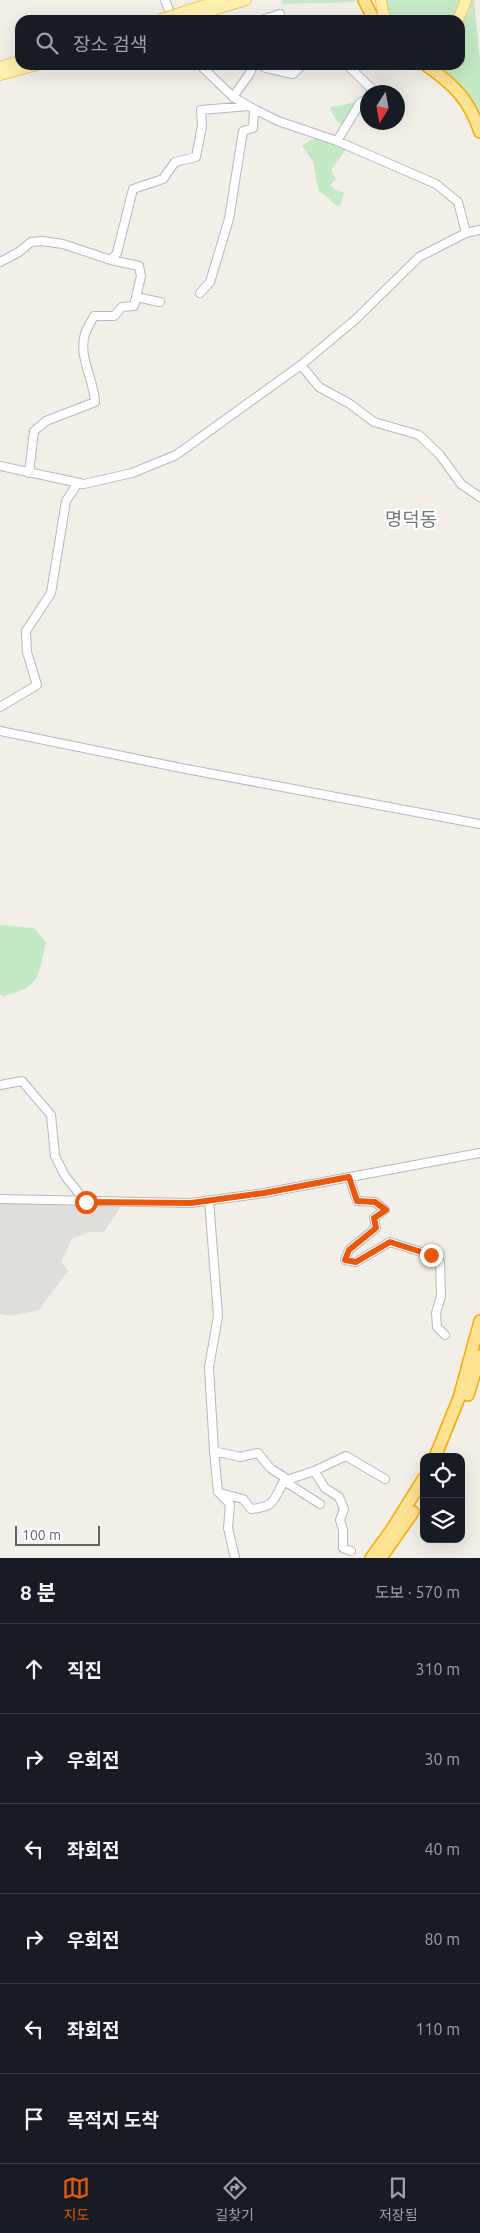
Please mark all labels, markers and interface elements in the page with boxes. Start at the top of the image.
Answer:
search box [15,15,465,70]
icon: search [33,29,61,57]
text: 장소 검색 [73,33,147,55]
north arrow [360,85,405,130]
district label: 명덕동 [385,508,437,530]
route start [75,1191,98,1214]
route end [420,1244,443,1267]
map controls [420,1453,465,1543]
button: locate [420,1453,465,1498]
button: layers [420,1498,465,1543]
scale bar [15,1523,100,1546]
text: 100 m [22,1527,61,1543]
text: 8 분 [20,1580,56,1604]
text: 도보 · 570 m [375,1583,460,1601]
icon: ahead [20,1655,48,1683]
text: 직진 [67,1659,102,1681]
text: 310 m [415,1660,460,1678]
icon: right [20,1745,48,1773]
text: 우회전 [67,1749,119,1771]
text: 30 m [424,1750,460,1768]
icon: left [20,1835,48,1863]
text: 좌회전 [67,1839,119,1861]
text: 40 m [424,1840,460,1858]
icon: right [20,1925,48,1953]
text: 우회전 [67,1929,119,1951]
text: 80 m [424,1930,460,1948]
icon: left [20,2015,48,2043]
text: 좌회전 [67,2019,119,2041]
text: 110 m [415,2020,460,2038]
icon: arrive [20,2105,48,2133]
text: 목적지 도착 [67,2109,159,2131]
tab: 지도 [62,2174,90,2224]
tab: 길찾기 [215,2174,254,2224]
tab: 저장됨 [379,2174,418,2224]

